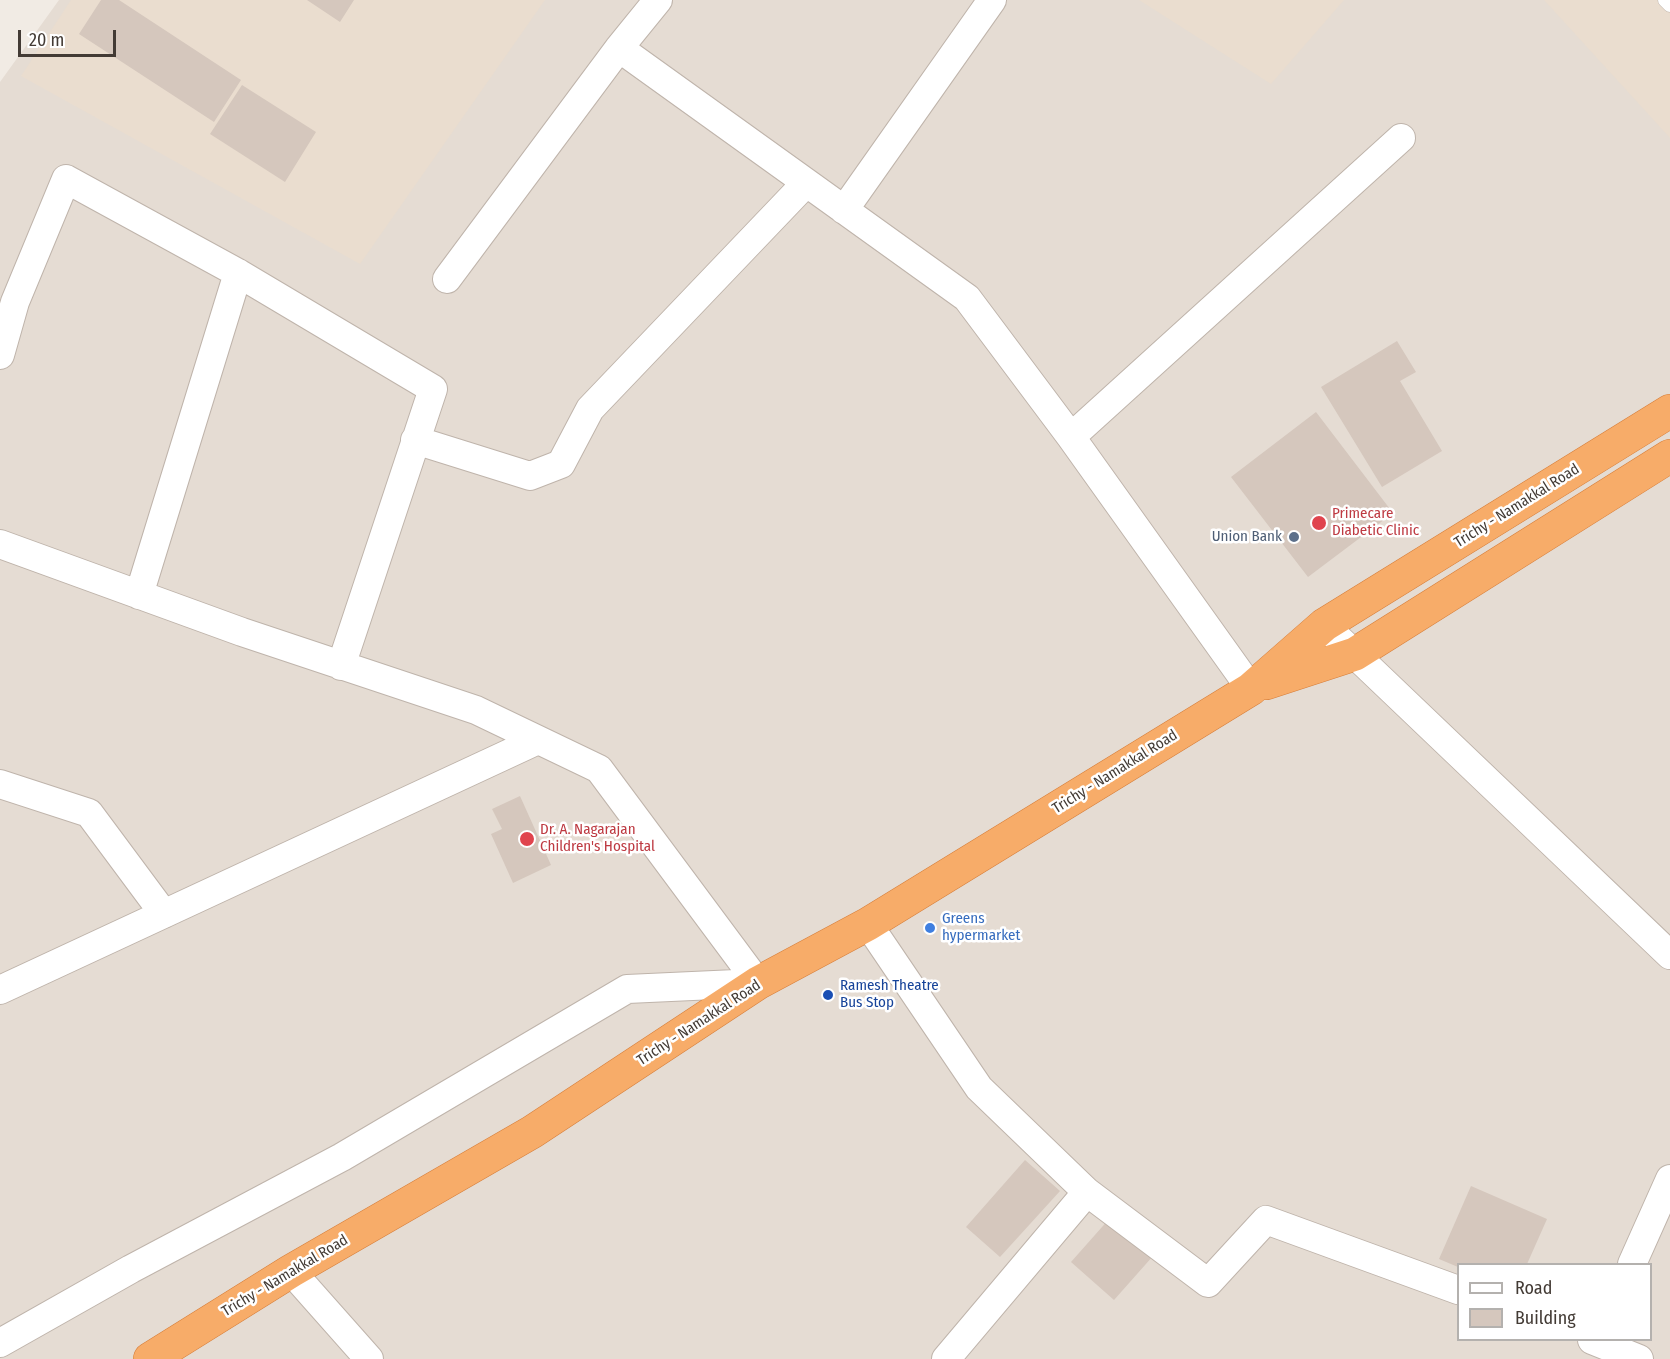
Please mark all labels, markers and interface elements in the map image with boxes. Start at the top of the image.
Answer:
scale bar [21,18,118,56]
text: 20 m [29,29,64,51]
street label: Trichy - Namakkal Road [1451,460,1583,552]
place label: Primecare Diabetic Clinic [1332,505,1419,540]
marker: Primecare Diabetic Clinic [1310,514,1328,532]
place label: Union Bank [1212,528,1282,546]
marker: Union Bank [1287,530,1301,544]
street label: Trichy - Namakkal Road [1049,726,1181,818]
place label: Dr. A. Nagarajan Children's Hospital [540,821,655,856]
marker: Dr. A. Nagarajan Children's Hospital [518,830,536,848]
place label: Greens hypermarket [942,910,1020,945]
marker: Greens hypermarket [923,921,937,935]
street label: Trichy - Namakkal Road [634,976,764,1070]
place label: Ramesh Theatre Bus Stop [840,977,939,1012]
marker: Ramesh Theatre Bus Stop [821,988,835,1002]
street label: Trichy - Namakkal Road [219,1231,351,1321]
legend [1457,1263,1652,1341]
text: Road [1515,1277,1552,1299]
text: Building [1515,1307,1576,1329]

